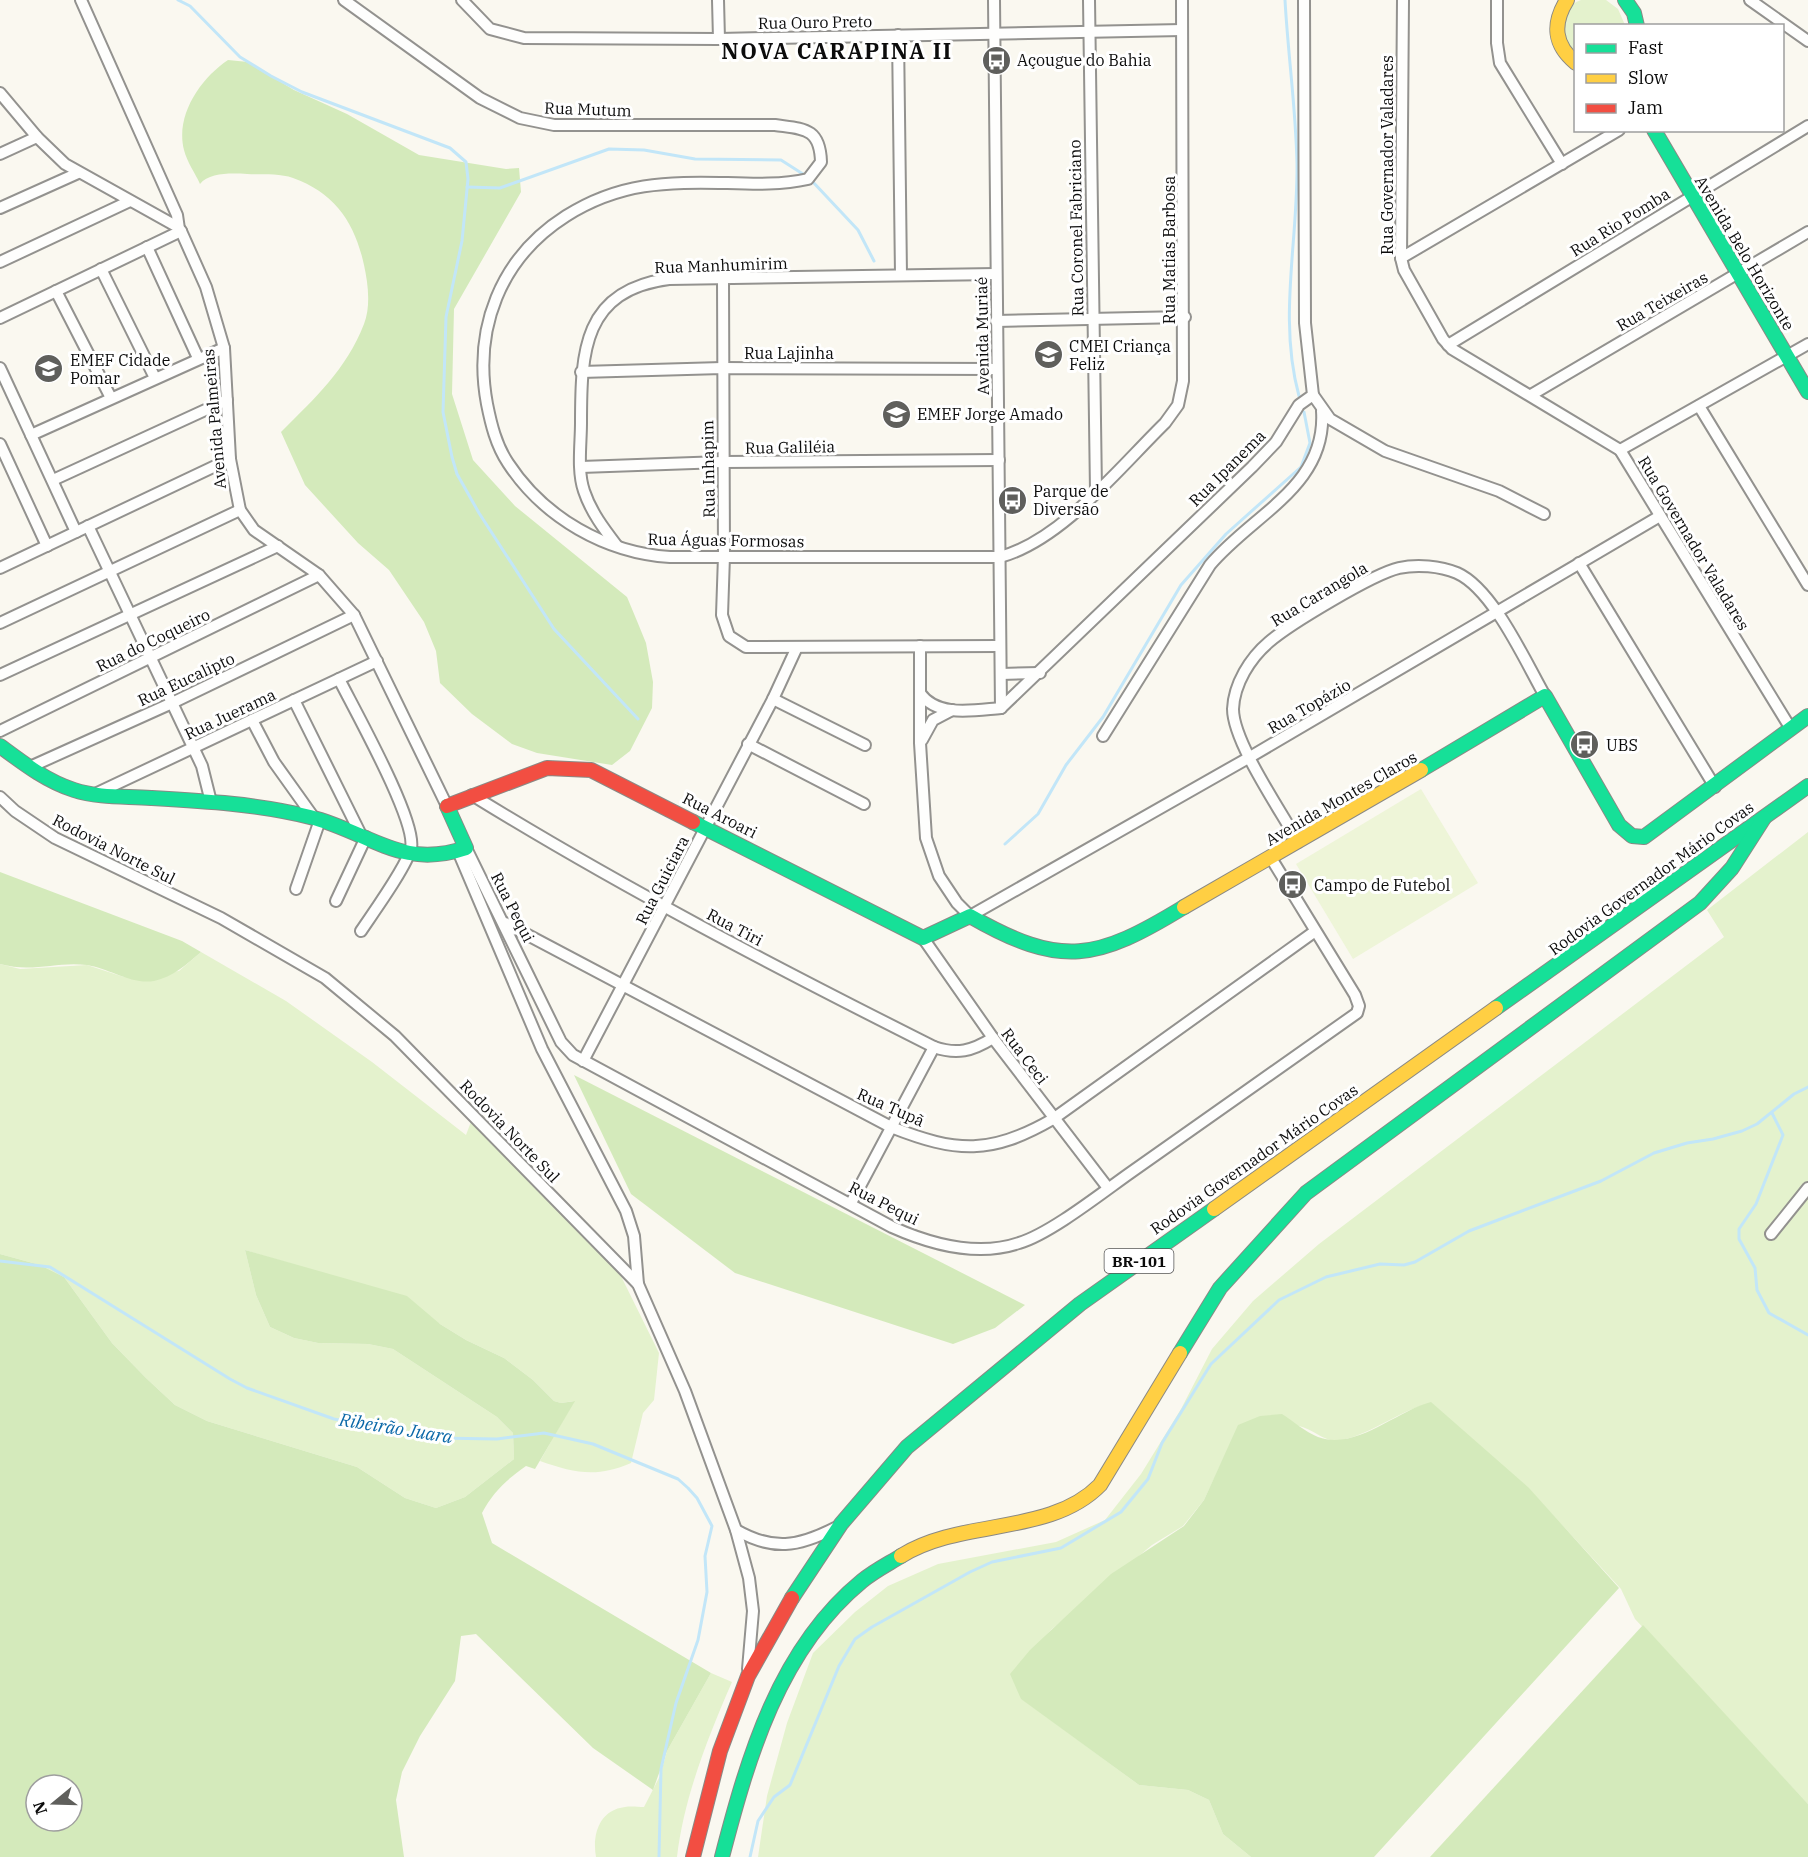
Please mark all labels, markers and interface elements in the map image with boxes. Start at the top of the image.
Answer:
street label: Rua Ouro Preto [758,11,872,33]
legend [1574,24,1784,132]
district label: NOVA CARAPINA II [721,36,953,65]
text: Fast [1628,36,1663,59]
bus stop icon: Açougue do Bahia [980,44,1012,76]
place label: Açougue do Bahia [1017,50,1152,70]
street label: Rua Governador Valadares [1377,55,1397,255]
text: Slow [1628,66,1668,89]
text: Jam [1628,96,1663,119]
street label: Rua Mutum [544,97,632,121]
street label: Rua Coronel Fabriciano [1064,140,1088,316]
street label: Avenida Belo Horizonte [1691,172,1799,334]
street label: Rua Matias Barbosa [1159,176,1179,324]
street label: Rua Rio Pomba [1566,183,1674,261]
street label: Rua Manhumirim [654,253,788,277]
street label: Rua Teixeiras [1613,267,1711,335]
street label: Avenida Muriaé [971,277,993,395]
place label: CMEI Criança Feliz [1069,336,1171,374]
school or university icon: CMEI Criança Feliz [1032,339,1064,371]
street label: Rua Lajinha [744,343,834,363]
street label: Avenida Palmeiras [198,348,230,490]
place label: EMEF Cidade Pomar [70,350,170,388]
school or university icon: EMEF Cidade Pomar [33,353,65,385]
school or university icon: EMEF Jorge Amado [880,398,912,430]
place label: EMEF Jorge Amado [917,404,1063,424]
street label: Rua Inhapim [697,420,719,518]
street label: Rua Ipanema [1185,425,1270,510]
street label: Rua Galiléia [745,436,836,458]
street label: Rua Governador Valadares [1634,452,1754,634]
place label: Parque de Diversão [1033,481,1109,519]
bus stop icon: Parque de Diversão [996,484,1028,516]
street label: Rua Águas Formosas [647,528,805,551]
street label: Rua Carangola [1267,557,1371,631]
street label: Rua do Coqueiro [93,604,213,676]
street label: Rua Eucalipto [134,648,238,710]
street label: Rua Topázio [1264,674,1354,738]
street label: Rua Juerama [181,684,279,744]
bus stop icon: UBS [1569,729,1601,761]
place label: UBS [1606,735,1638,755]
street label: Avenida Montes Claros [1262,746,1420,850]
street label: Rua Aroari [679,788,761,842]
street label: Rodovia Governador Mário Covas [1544,797,1758,959]
street label: Rodovia Norte Sul [49,809,179,889]
street label: Rua Guiciara [631,832,693,928]
street label: Rua Pequi [487,869,539,945]
bus stop icon: Campo de Futebol [1277,869,1309,901]
place label: Campo de Futebol [1314,875,1450,895]
street label: Rua Tiri [704,904,766,950]
street label: Rua Ceci [997,1024,1053,1088]
street label: Rodovia Norte Sul [456,1075,564,1187]
street label: Rodovia Governador Mário Covas [1146,1079,1362,1239]
street label: Rua Tupã [854,1083,928,1131]
street label: Rua Pequi [846,1177,922,1229]
road number: BR-101 [1104,1249,1174,1273]
water label: Ribeirão Juara [337,1408,455,1448]
north arrow [24,1773,84,1833]
text: N [28,1799,51,1817]

